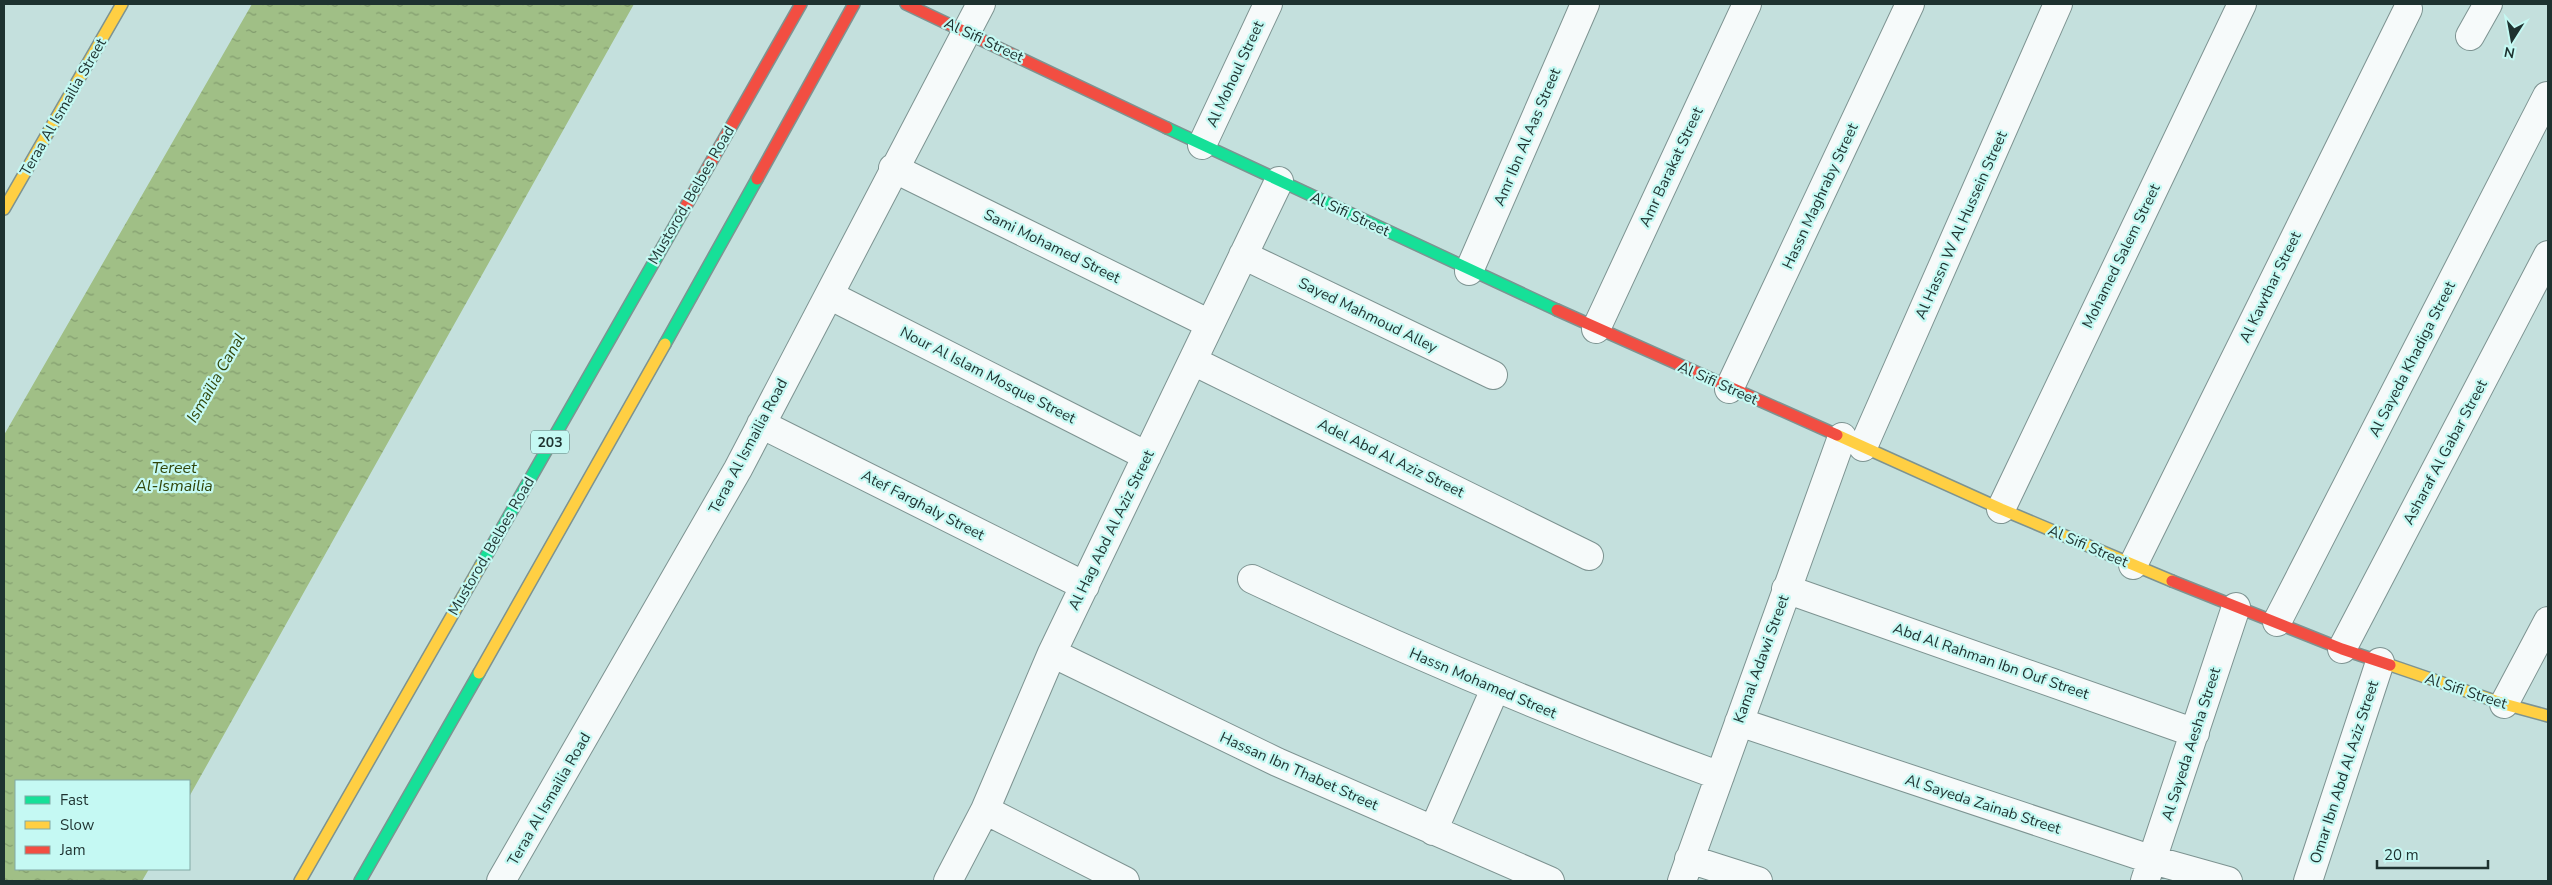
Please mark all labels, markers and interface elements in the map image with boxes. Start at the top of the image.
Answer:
street label: Al Sifi Street [941,13,1027,67]
north arrow [2487,15,2537,65]
street label: Al Mohoul Street [1202,17,1269,130]
street label: Teraa Al Ismailia Street [15,34,111,180]
text: N [2503,42,2517,63]
street label: Amr Ibn Al Aas Street [1489,64,1565,209]
street label: Amr Barakat Street [1635,103,1708,230]
street label: Hassn Maghraby Street [1777,119,1863,272]
street label: Mustorod, Belbes Road [643,122,739,268]
street label: Al Hassn W Al Hussein Street [1910,127,2012,322]
street label: Mohamed Salem Street [2077,180,2165,331]
street label: Al Sifi Street [1307,187,1393,241]
street label: Sami Mohamed Street [981,204,1124,288]
street label: Al Kawthar Street [2234,228,2306,346]
street label: Sayed Mahmoud Alley [1295,273,1441,357]
street label: Al Sayeda Khadiga Street [2364,277,2460,440]
street label: Nour Al Islam Mosque Street [897,322,1080,428]
water label: Ismaïlia Canal [181,329,251,427]
street label: Al Sifi Street [1675,357,1762,410]
street label: Teraa Al Ismailia Road [704,375,792,517]
street label: Asharaf Al Gabar Street [2398,375,2492,528]
street label: Adel Abd Al Aziz Street [1314,414,1468,502]
road number: 203 [531,431,569,454]
street label: Al Hag Abd Al Aziz Street [1063,446,1159,613]
water label: Tereet Al-Ismailia [134,457,213,497]
street label: Atef Farghaly Street [858,465,989,545]
street label: Mustorod, Belbes Road [443,473,539,619]
street label: Al Sifi Street [2045,520,2132,572]
street label: Kamal Adawi Street [1729,592,1794,726]
street label: Abd Al Rahman Ibn Ouf Street [1890,618,2092,704]
street label: Hassn Mohamed Street [1406,643,1560,723]
street label: Al Sayeda Aesha Street [2157,664,2225,823]
street label: Al Sifi Street [2422,668,2510,714]
street label: Omar Ibn Abd Al Aziz Street [2305,677,2383,866]
street label: Hassan Ibn Thabet Street [1217,727,1382,815]
street label: Teraa Al Ismailia Road [503,729,595,869]
street label: Al Sayeda Zainab Street [1903,769,2064,839]
legend [15,780,190,870]
text: Fast [60,790,89,810]
text: Slow [60,815,95,835]
scale bar [2377,838,2488,870]
text: Jam [59,840,86,860]
text: 20 m [2384,845,2419,865]

